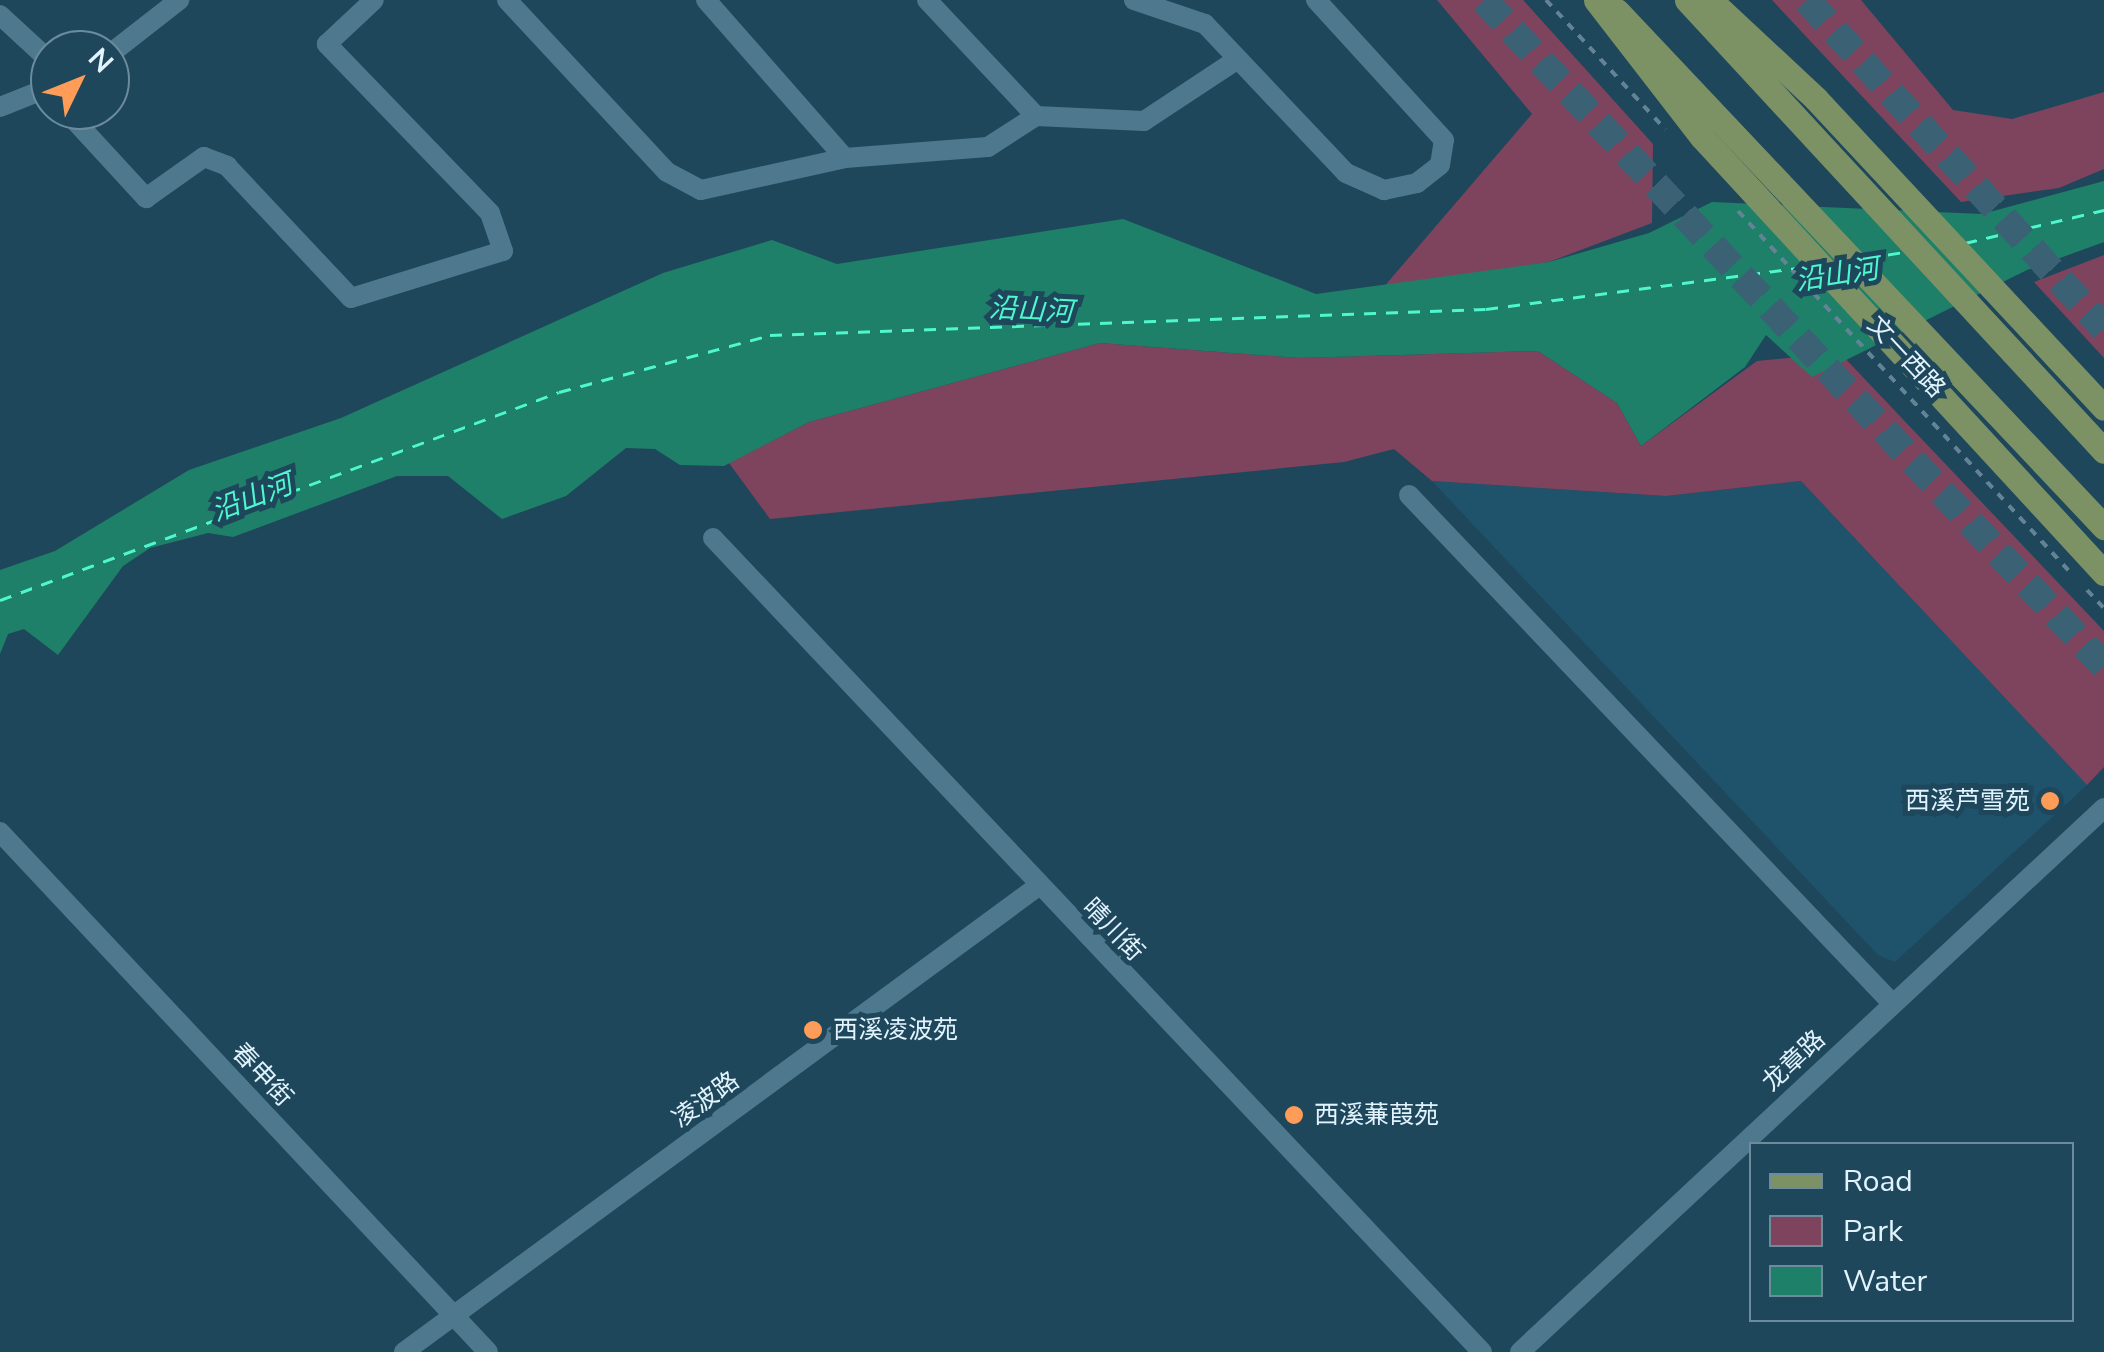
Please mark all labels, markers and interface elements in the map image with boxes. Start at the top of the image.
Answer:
north arrow [30,30,130,130]
text: N [79,40,122,82]
water label: 沿山河 [1793,252,1881,298]
water label: 沿山河 [988,291,1074,329]
street label: 文一西路 [1861,310,1951,404]
water label: 沿山河 [207,467,297,529]
place label: 西溪芦雪苑 [1905,786,2030,816]
marker: 西溪芦雪苑 [2039,790,2061,812]
street label: 晴川街 [1076,893,1150,967]
place label: 西溪凌波苑 [833,1015,958,1045]
marker: 西溪凌波苑 [802,1019,824,1041]
street label: 龙章路 [1756,1024,1832,1098]
street label: 春申街 [225,1037,299,1113]
street label: 凌波路 [667,1066,745,1134]
place label: 西溪蒹葭苑 [1314,1100,1439,1130]
marker: 西溪蒹葭苑 [1283,1104,1305,1126]
legend [1749,1142,2074,1322]
text: Road [1843,1161,1913,1202]
text: Park [1843,1211,1903,1252]
text: Water [1843,1261,1927,1302]

